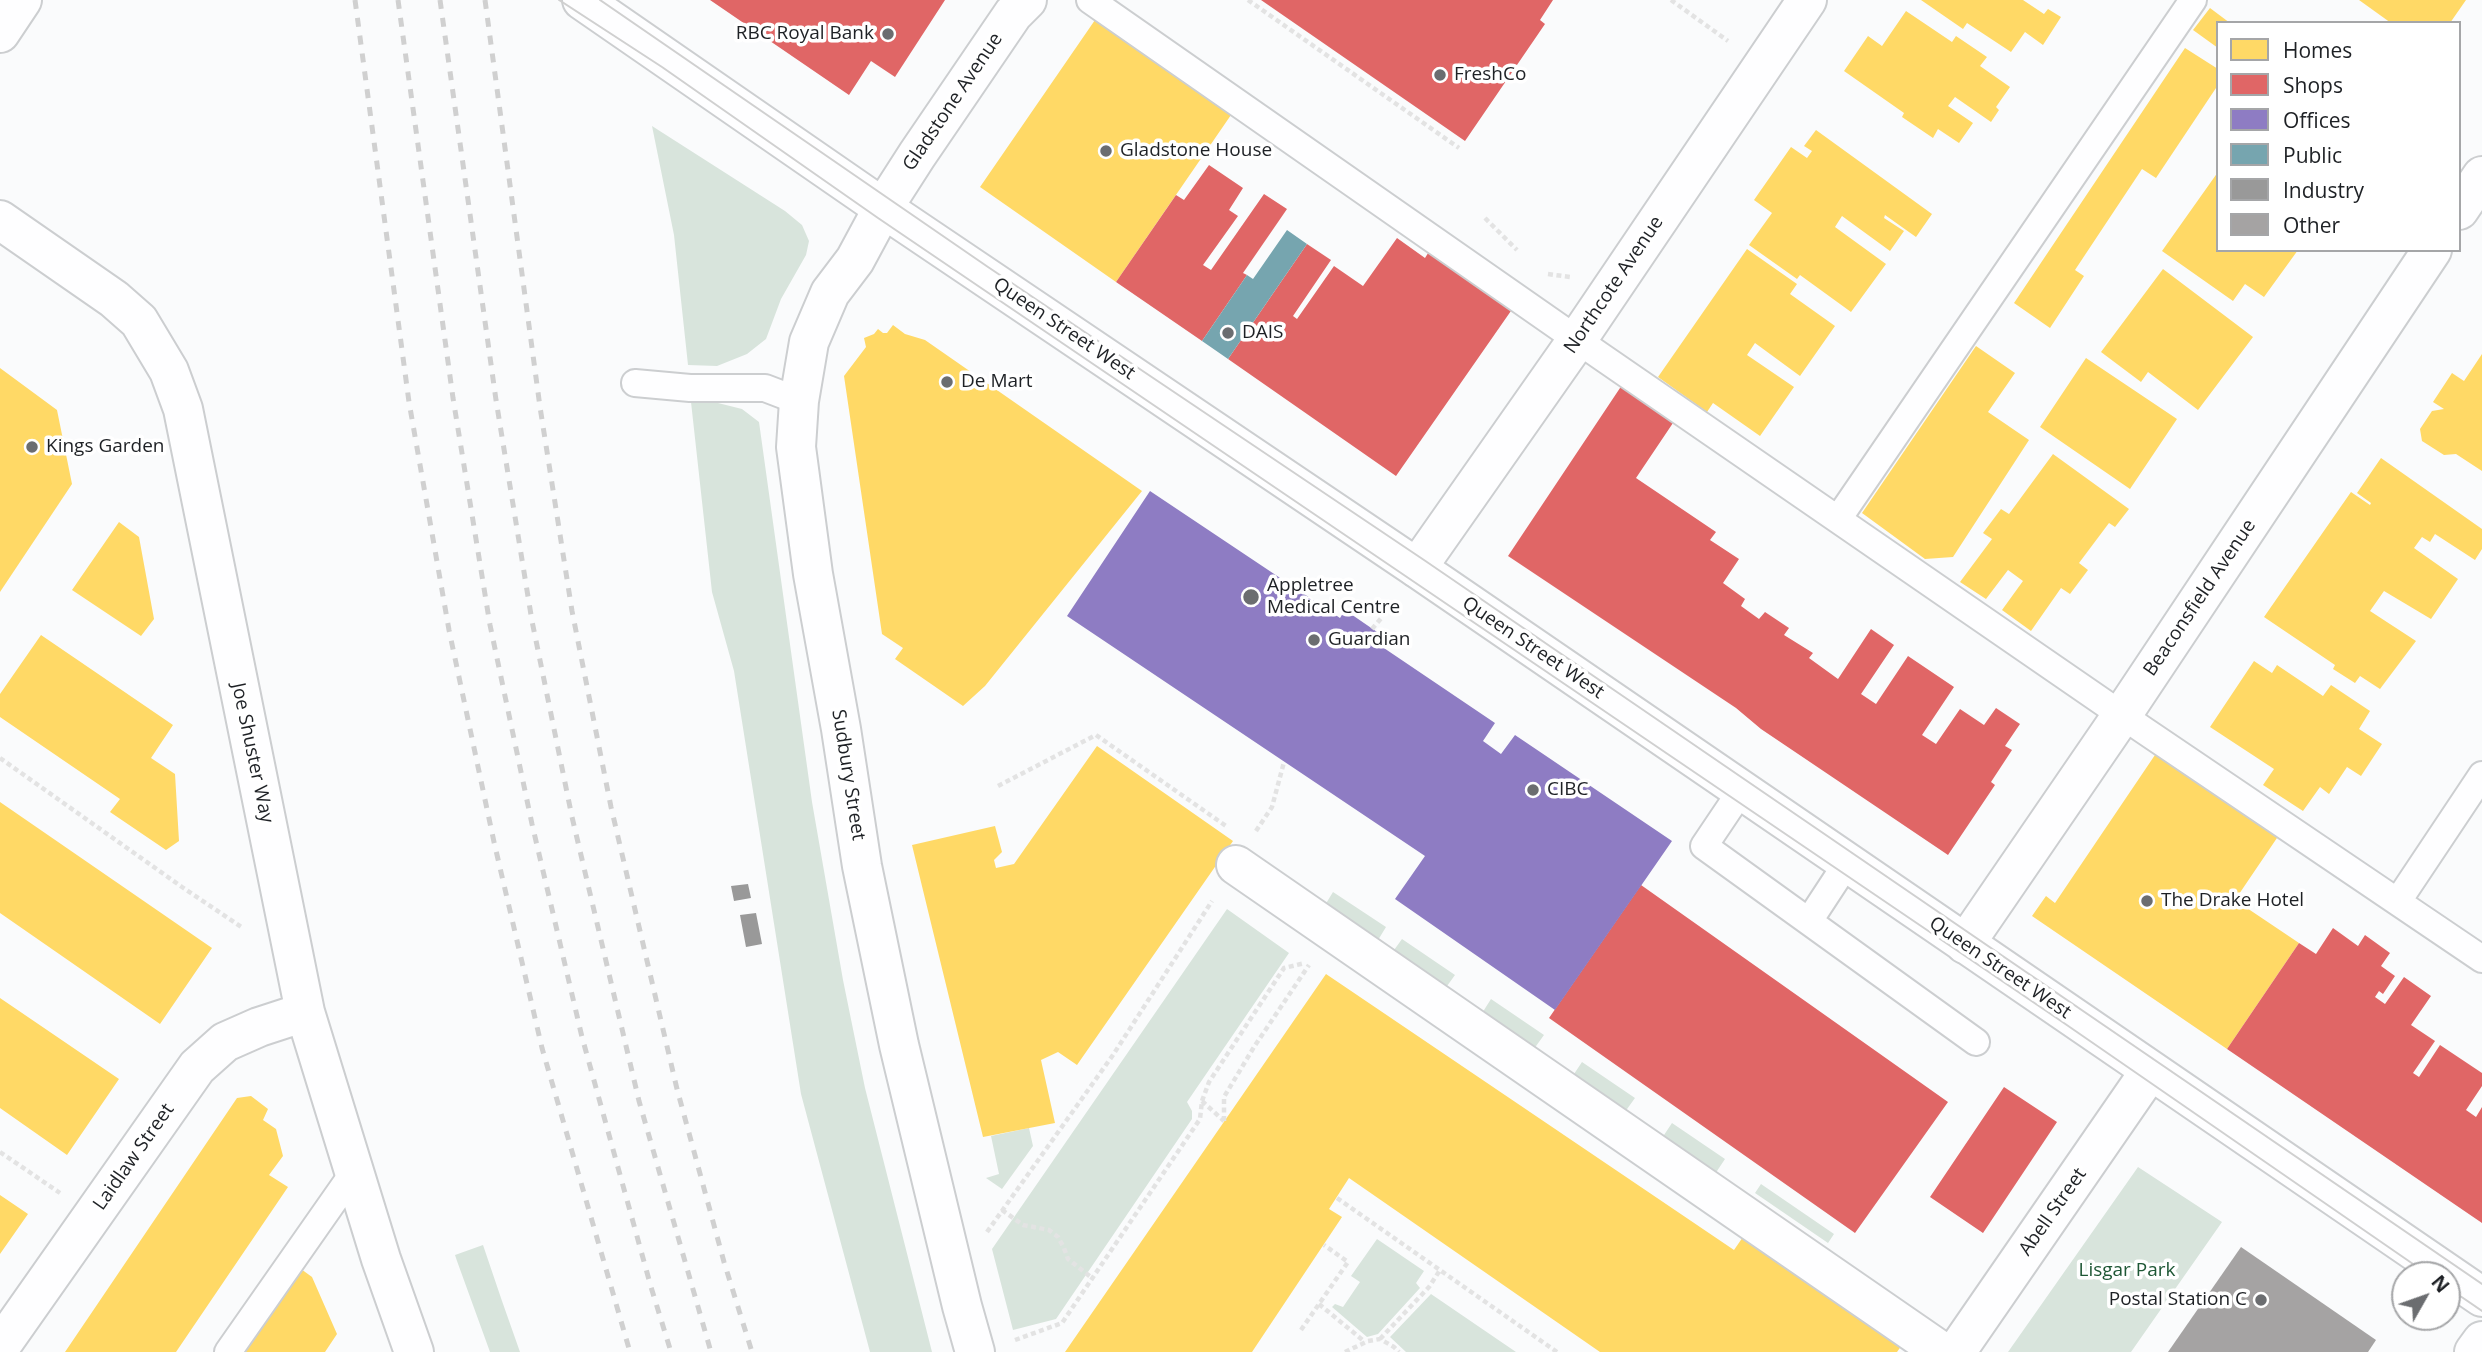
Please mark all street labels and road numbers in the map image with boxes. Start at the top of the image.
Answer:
street label: Gladstone Avenue [898,29,1008,175]
street label: Northcote Avenue [1560,212,1668,358]
street label: Queen Street West [989,273,1139,385]
street label: Beaconsfield Avenue [2139,515,2261,681]
street label: Queen Street West [1458,592,1608,704]
street label: Joe Shuster Way [226,681,278,825]
street label: Sudbury Street [826,708,870,842]
street label: Queen Street West [1925,912,2075,1024]
street label: Laidlaw Street [89,1099,179,1215]
street label: Abell Street [2014,1164,2092,1260]

